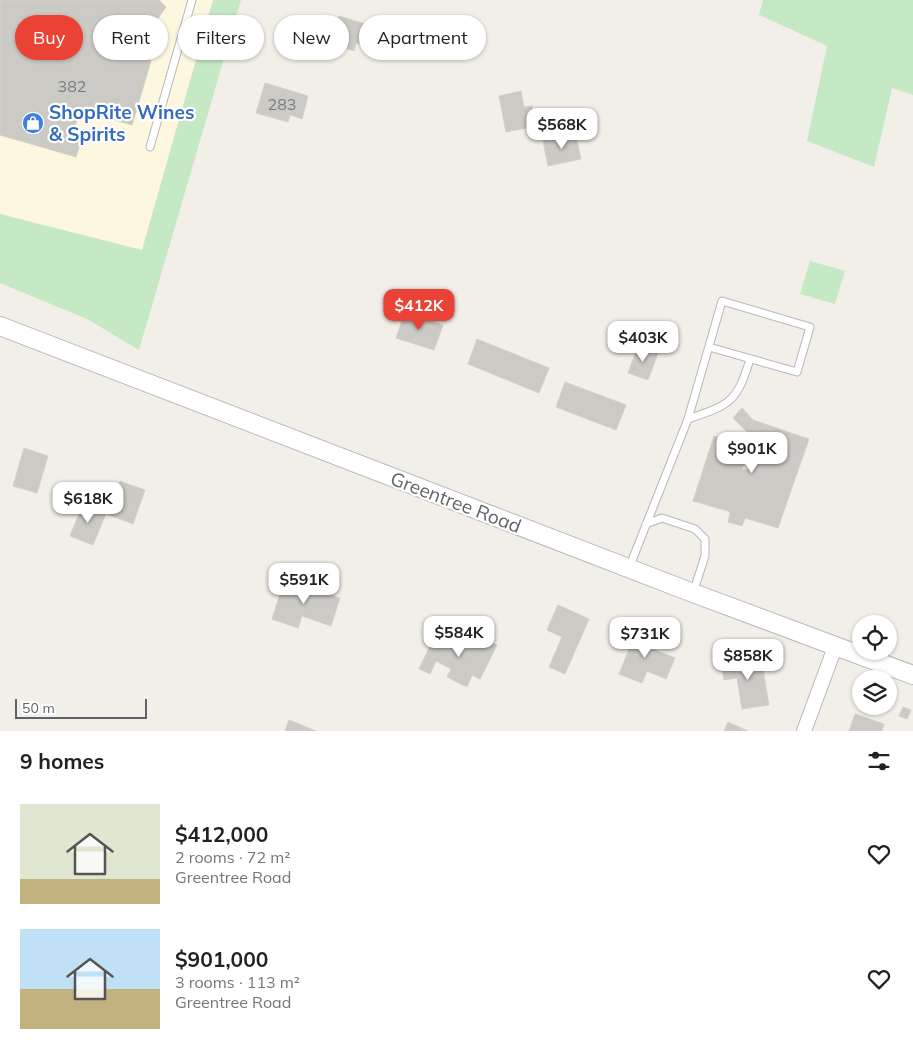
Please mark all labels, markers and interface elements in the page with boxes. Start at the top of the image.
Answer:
chip: Buy [15,15,83,60]
chip: Rent [93,15,168,60]
chip: Filters [178,15,264,60]
chip: New [274,15,349,60]
chip: Apartment [359,15,486,60]
house number: 382 [58,76,86,96]
house number: 283 [268,94,296,114]
place label: ShopRite Wines & Spirits [49,100,194,146]
pin: $568K [527,108,597,150]
shop icon: ShopRite Wines & Spirits [21,111,45,135]
text: $568K [537,114,587,134]
pin: $412K [384,288,454,331]
text: $412K [394,295,444,315]
pin: $403K [608,320,678,363]
text: $403K [618,327,668,347]
pin: $901K [717,432,787,474]
text: $901K [727,438,777,458]
street label: Greentree Road [387,466,525,538]
pin: $618K [53,482,123,524]
text: $618K [63,488,113,508]
pin: $591K [269,562,339,605]
text: $591K [279,569,329,589]
map controls [852,615,897,715]
button: locate [852,615,897,660]
pin: $584K [424,616,494,658]
pin: $731K [610,616,680,659]
text: $584K [434,622,484,642]
text: $731K [620,623,670,643]
pin: $858K [713,638,783,681]
text: $858K [723,645,773,665]
button: layers [852,670,897,715]
scale bar [15,696,148,719]
text: 50 m [22,699,55,717]
icon: filters [865,747,893,775]
text: 9 homes [20,748,104,774]
text: $412,000 [175,821,268,847]
icon: home [60,824,120,884]
icon: heart [865,840,893,868]
text: 2 rooms · 72 m² [175,847,290,867]
text: Greentree Road [175,867,291,887]
text: $901,000 [175,946,268,972]
icon: home [60,949,120,1009]
icon: heart [865,965,893,993]
text: 3 rooms · 113 m² [175,972,300,992]
text: Greentree Road [175,992,291,1012]

